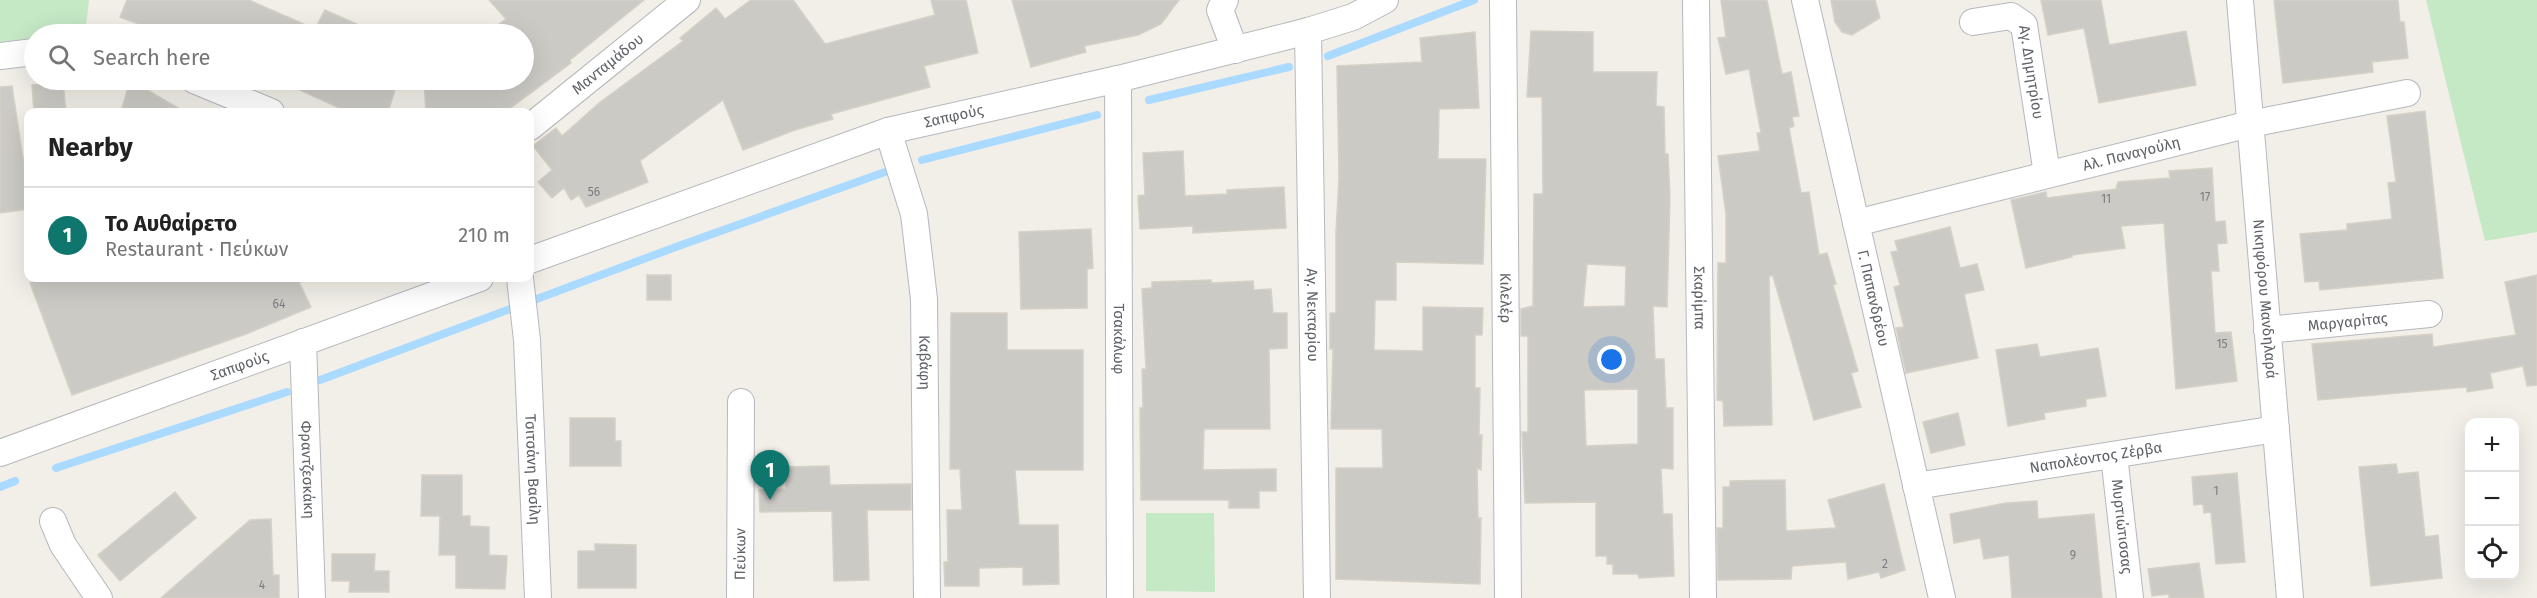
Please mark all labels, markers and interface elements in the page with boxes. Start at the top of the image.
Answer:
search box [24,24,534,90]
street label: Αγ. Δημητρίου [2015,24,2047,120]
street label: Μανταμάδου [568,30,647,98]
icon: search [45,41,78,74]
text: Search here [93,44,211,71]
street label: Σαπφούς [922,101,985,132]
text: Nearby [48,132,133,163]
street label: Αλ. Παναγούλη [2081,133,2182,175]
house number: 56 [588,185,600,199]
house number: 17 [2200,190,2210,204]
house number: 11 [2101,192,2111,206]
text: Το Αυθαίρετο [105,210,237,237]
street label: Νικηφόρου Μανδηλαρά [2249,218,2281,380]
text: 1 [63,223,72,247]
text: 210 m [458,223,510,247]
text: Restaurant · Πεύκων [105,237,288,261]
street label: Γ. Παπανδρέου [1854,248,1893,348]
street label: Σκαρίμπα [1690,266,1709,330]
street label: Αγ. Νεκταρίου [1303,268,1322,362]
street label: Κιλελέρ [1496,273,1515,323]
house number: 64 [273,297,286,311]
street label: Τσακάλωφ [1110,303,1128,375]
street label: Μαργαρίτας [2307,309,2388,335]
street label: Καβάφη [915,335,934,390]
house number: 15 [2216,337,2228,351]
your location [1597,345,1626,374]
street label: Σαπφούς [208,347,271,384]
street label: Τσιτσάνη Βασίλη [521,414,544,525]
map controls [2465,418,2519,580]
button: + [2465,418,2519,472]
street label: Φραντζεσκάκη [297,421,318,519]
street label: Ναπολέοντος Ζέρβα [2028,438,2163,477]
pin: 1 [750,450,790,500]
button: − [2465,472,2519,526]
street label: Μυρτιώτισσας [2108,478,2136,575]
house number: 1 [2213,484,2219,498]
button: locate [2465,526,2519,580]
street label: Πεύκων [731,527,749,580]
house number: 9 [2070,548,2076,562]
house number: 2 [1882,557,1888,571]
house number: 4 [259,578,266,592]

